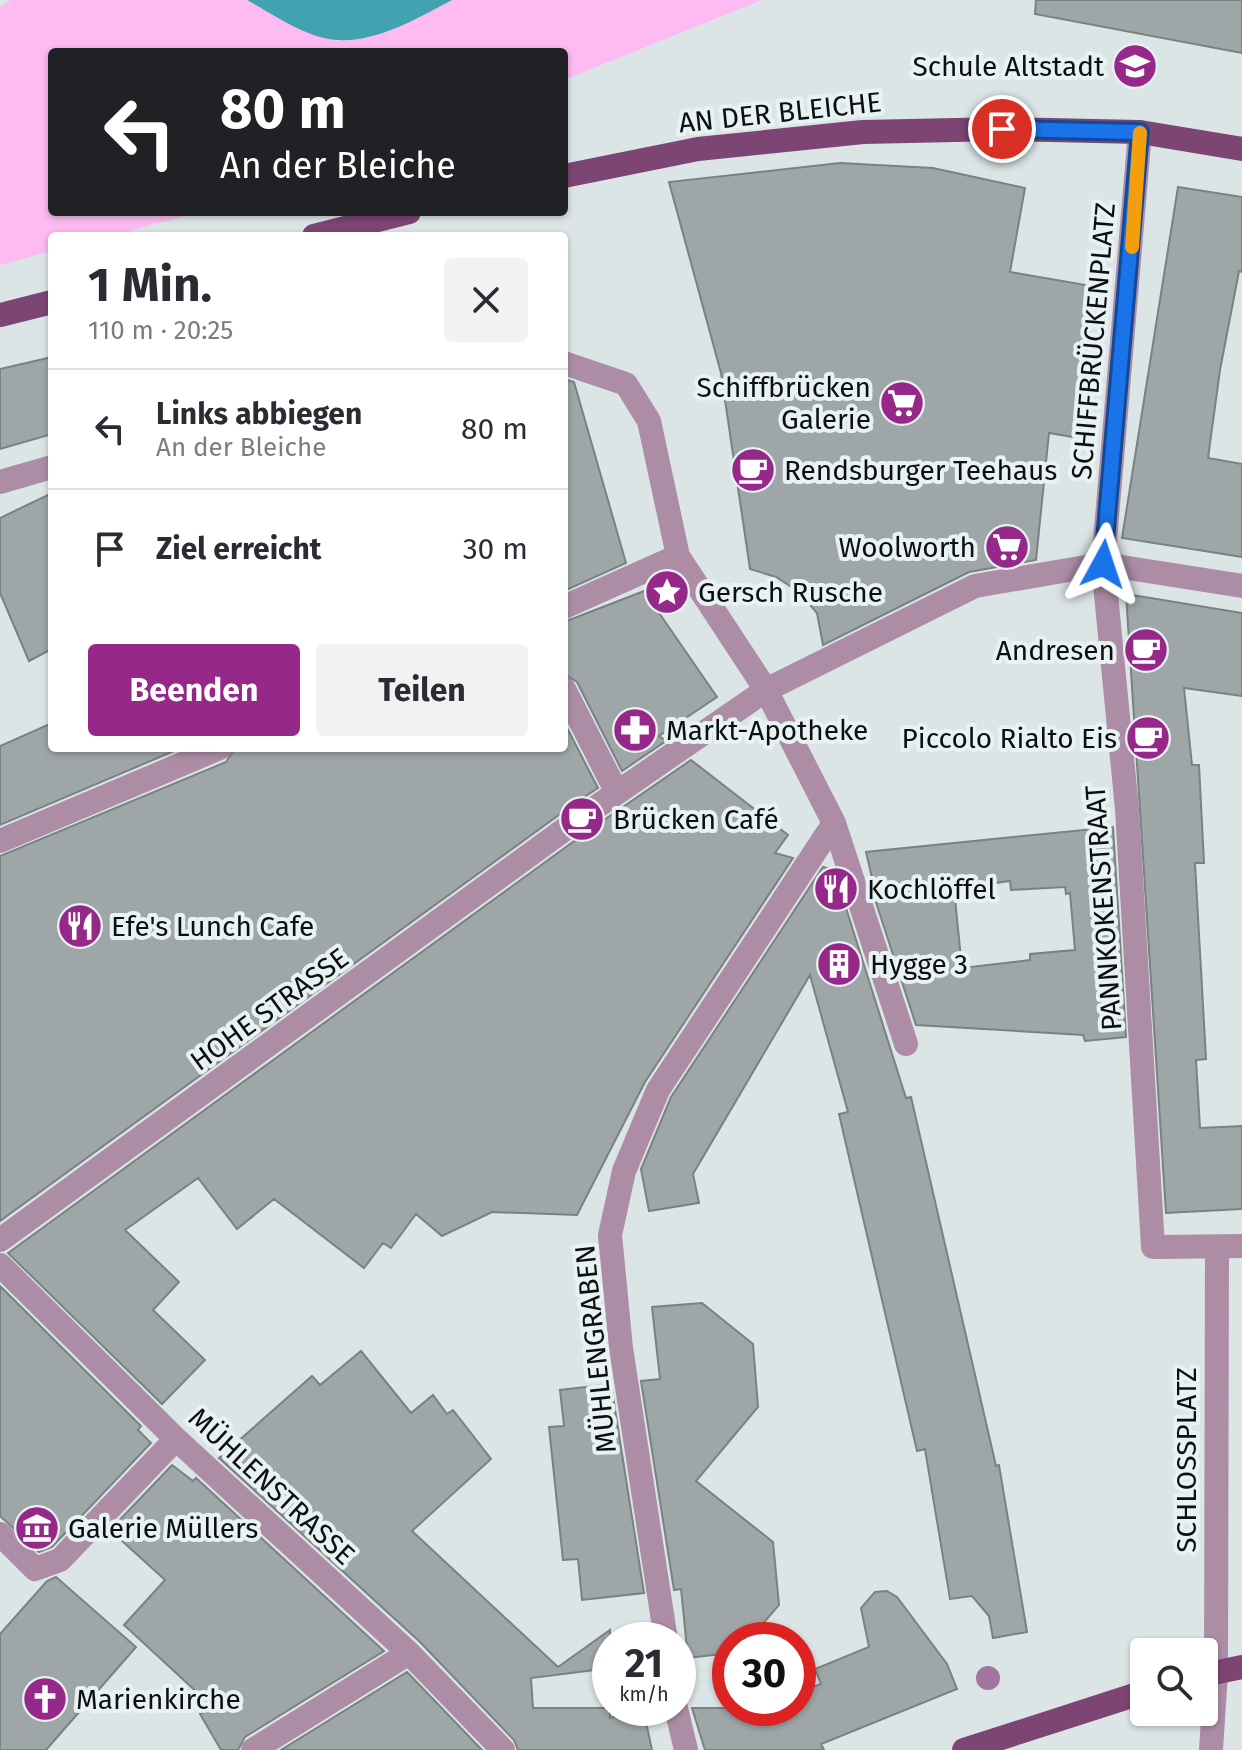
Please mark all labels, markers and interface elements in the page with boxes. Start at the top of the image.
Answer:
school or university icon: Schule Altstadt [1111,42,1159,90]
place label: Schule Altstadt [912,50,1105,83]
text: 80 m [220,76,346,143]
icon: left [88,80,192,184]
street label: AN DER BLEICHE [677,85,883,140]
pin [968,95,1036,163]
icon: arrive [980,107,1024,151]
text: An der Bleiche [220,144,456,188]
street label: SCHIFFBRÜCKENPLATZ [1065,201,1122,481]
text: 1 Min. [88,256,212,314]
button: close [444,258,528,342]
text: 110 m · 20:25 [88,315,233,346]
place label: Schiffbrücken Galerie [696,371,871,436]
supermarket icon: Schiffbrücken Galerie [878,379,926,427]
text: Links abbiegen [156,396,362,432]
icon: left [88,407,132,451]
text: 80 m [461,411,528,447]
text: An der Bleiche [156,432,326,463]
cafe icon: Rendsburger Teehaus [729,446,777,494]
place label: Rendsburger Teehaus [784,454,1057,487]
position arrow [1061,522,1145,606]
supermarket icon: Woolworth [983,523,1031,571]
icon: arrive [88,527,132,571]
text: Ziel erreicht [156,531,321,567]
text: 30 m [463,531,528,567]
place label: Woolworth [838,531,976,564]
place icon: Gersch Rusche [643,568,691,616]
place label: Gersch Rusche [698,576,883,609]
cafe icon: Andresen [1122,626,1170,674]
place label: Andresen [996,634,1115,667]
button: Beenden [88,644,300,736]
button: Teilen [316,644,528,736]
pharmacy icon: Markt-Apotheke [611,706,659,754]
place label: Markt-Apotheke [666,714,868,747]
cafe icon: Piccolo Rialto Eis [1124,714,1172,762]
place label: Piccolo Rialto Eis [902,722,1117,755]
street label: PANNKOKENSTRAAT [1078,784,1129,1032]
cafe icon: Brücken Café [558,795,606,843]
place label: Brücken Café [613,803,779,836]
restaurant icon: Kochlöffel [812,865,860,913]
place label: Kochlöffel [867,873,996,906]
restaurant icon: Efe's Lunch Cafe [56,902,104,950]
place label: Efe's Lunch Cafe [111,910,314,943]
building icon: Hygge 3 [815,940,863,988]
street label: HOHE STRASSE [184,941,355,1078]
place label: Hygge 3 [870,948,968,981]
street label: MÜHLENGRABEN [568,1243,623,1455]
street label: SCHLOSSPLATZ [1170,1367,1203,1553]
street label: MÜHLENSTRASSE [182,1401,361,1572]
museum icon: Galerie Müllers [13,1504,61,1552]
place label: Galerie Müllers [68,1512,258,1545]
speed limit sign: 30 [712,1622,816,1726]
map controls [1130,1638,1218,1726]
button: search [1130,1638,1218,1726]
text: 21 [625,1640,663,1688]
church icon: Marienkirche [21,1675,69,1723]
text: km/h [619,1682,669,1706]
place label: Marienkirche [76,1683,241,1716]

